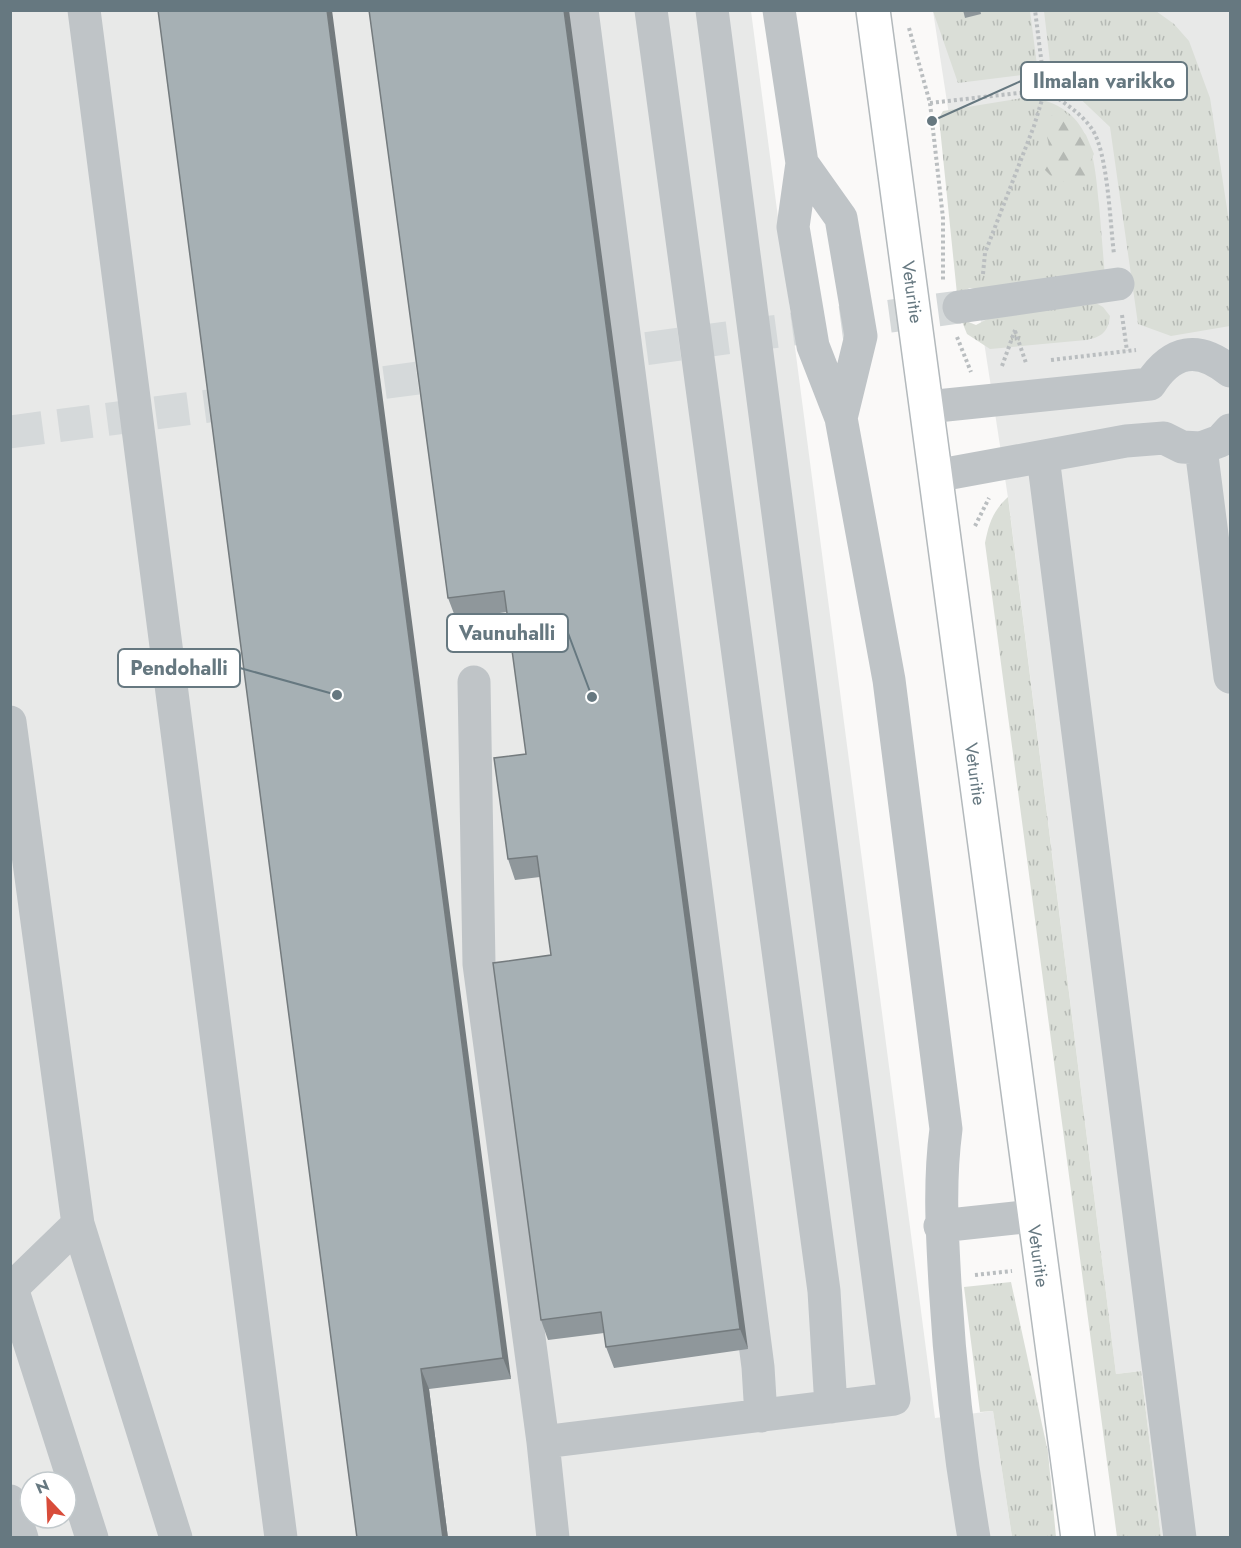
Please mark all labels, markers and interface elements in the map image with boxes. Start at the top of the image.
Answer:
callout: Ilmalan varikko [1021,62,1187,100]
text: Ilmalan varikko [1033,67,1175,96]
street label: Veturitie [895,259,929,325]
callout: Vaunuhalli [447,614,568,652]
text: Vaunuhalli [458,619,555,648]
callout: Pendohalli [118,649,240,687]
text: Pendohalli [130,654,228,683]
street label: Veturitie [958,741,992,807]
street label: Veturitie [1021,1223,1055,1289]
north arrow [18,1470,78,1530]
text: N [32,1474,53,1500]

